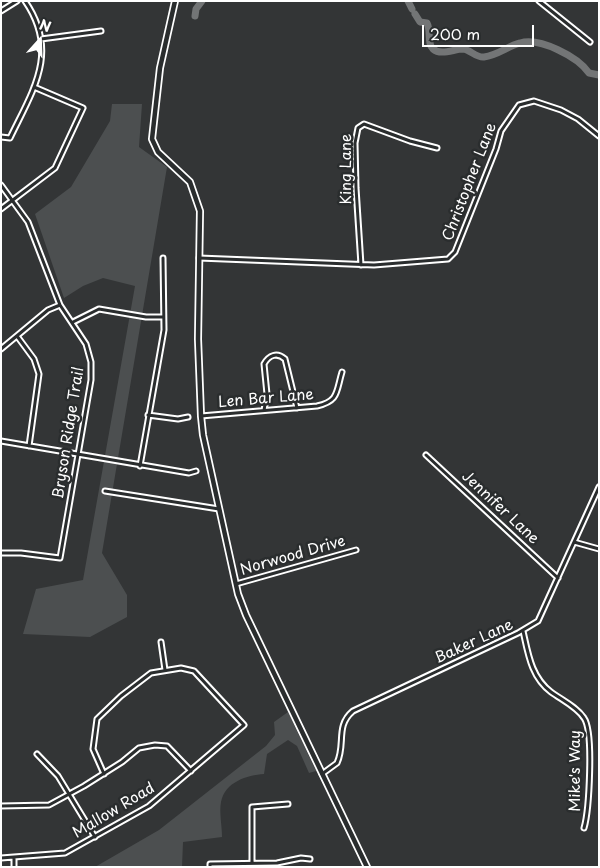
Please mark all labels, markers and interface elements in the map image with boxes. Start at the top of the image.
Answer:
text: N [36,14,54,37]
north arrow [15,15,65,65]
scale bar [425,15,538,47]
text: 200 m [430,22,480,45]
street label: Christopher Lane [439,121,501,243]
street label: King Lane [338,134,356,204]
street label: Bryson Ridge Trail [50,366,88,500]
street label: Len Bar Lane [217,386,315,412]
street label: Jennifer Lane [458,468,542,548]
street label: Norwood Drive [238,532,348,580]
street label: Baker Lane [432,616,516,668]
street label: Mike's Way [567,730,585,812]
street label: Mallow Road [70,780,158,842]

